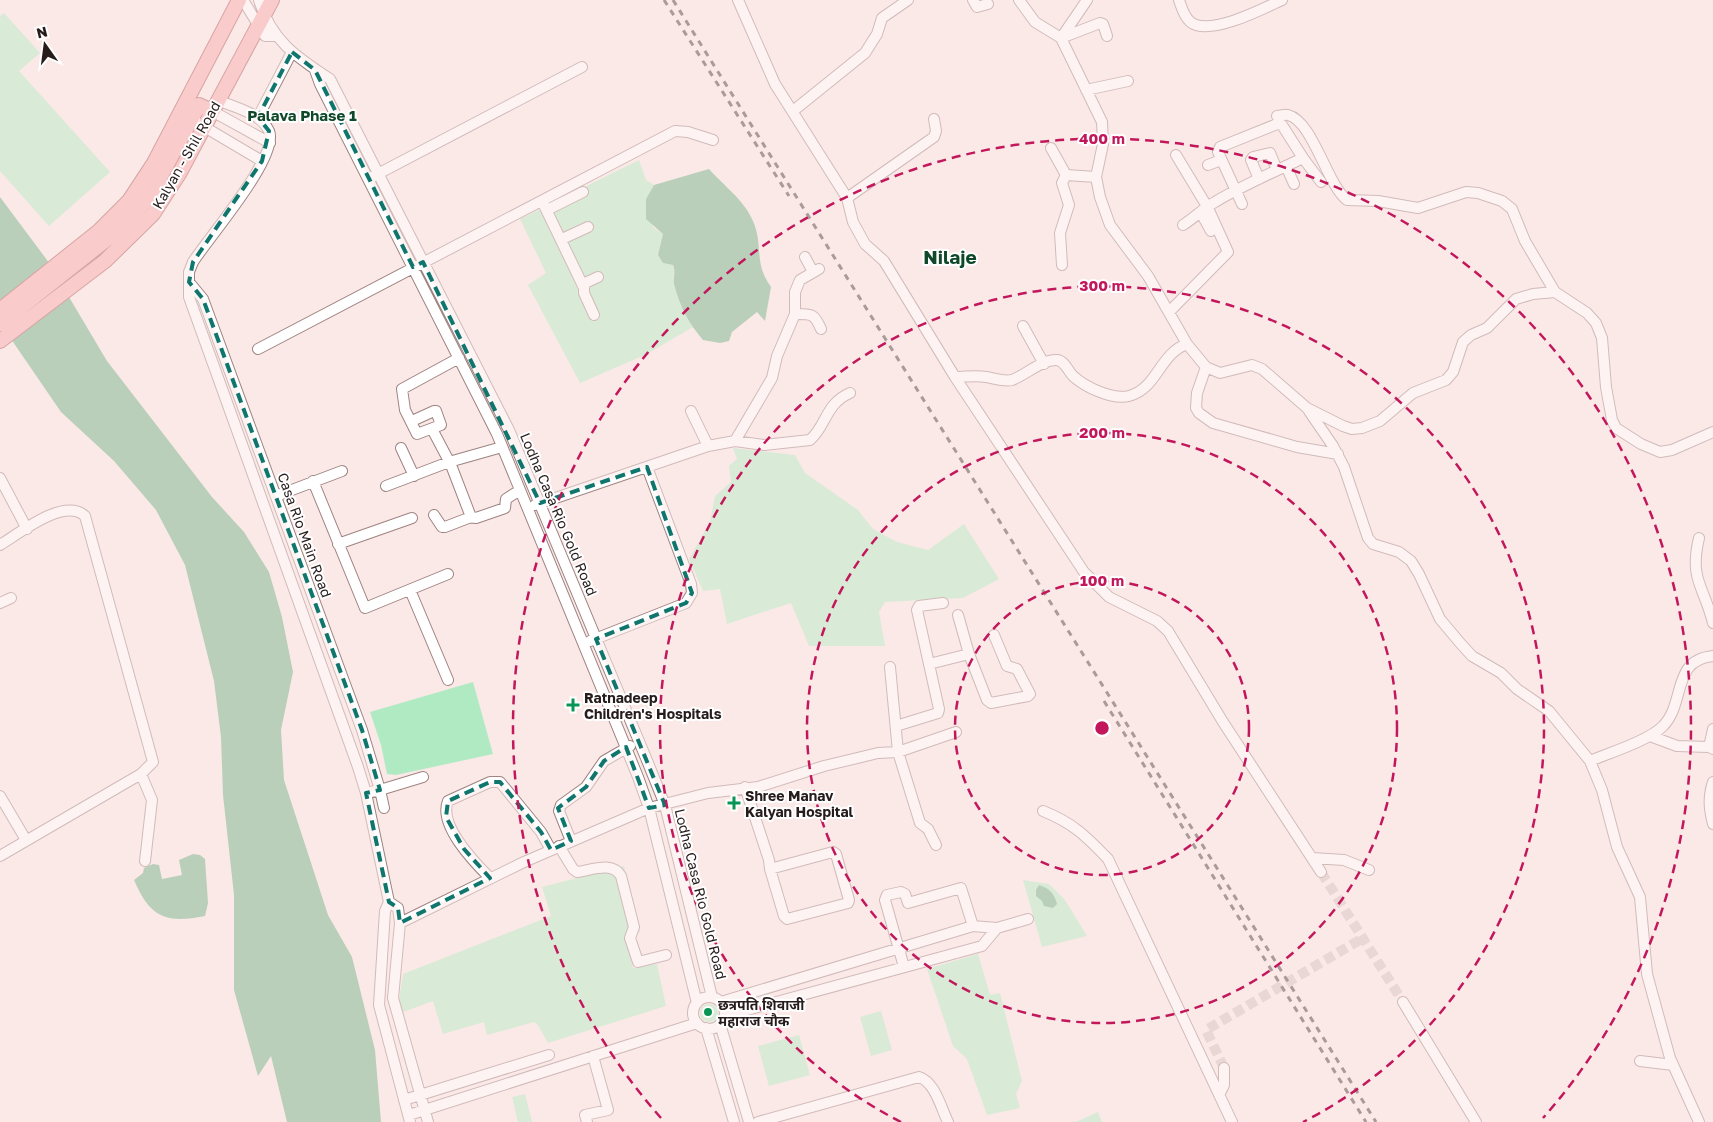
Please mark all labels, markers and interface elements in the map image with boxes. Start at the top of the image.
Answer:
north arrow [20,20,70,70]
text: N [35,22,49,41]
street label: Kalyan - Shil Road [148,98,224,212]
district label: Palava Phase 1 [247,106,357,124]
text: 400 m [1079,129,1125,147]
district label: Nilaje [923,245,977,268]
text: 300 m [1079,276,1125,294]
text: 200 m [1079,423,1125,441]
street label: Lodha Casa Rio Gold Road [517,430,601,598]
street label: Casa Rio Main Road [275,470,335,600]
text: 100 m [1080,571,1124,589]
place label: Ratnadeep Children's Hospitals [584,689,722,722]
marker: Ratnadeep Children's Hospitals [566,698,580,712]
centre of rings [1093,719,1111,737]
place label: Shree Manav Kalyan Hospital [745,787,854,820]
marker: Shree Manav Kalyan Hospital [727,796,741,810]
street label: Lodha Casa Rio Gold Road [672,807,730,981]
place label: छत्रपति शिवाजी महाराज चौक [718,996,805,1029]
marker: छत्रपति शिवाजी महाराज चौक [702,1006,714,1018]

